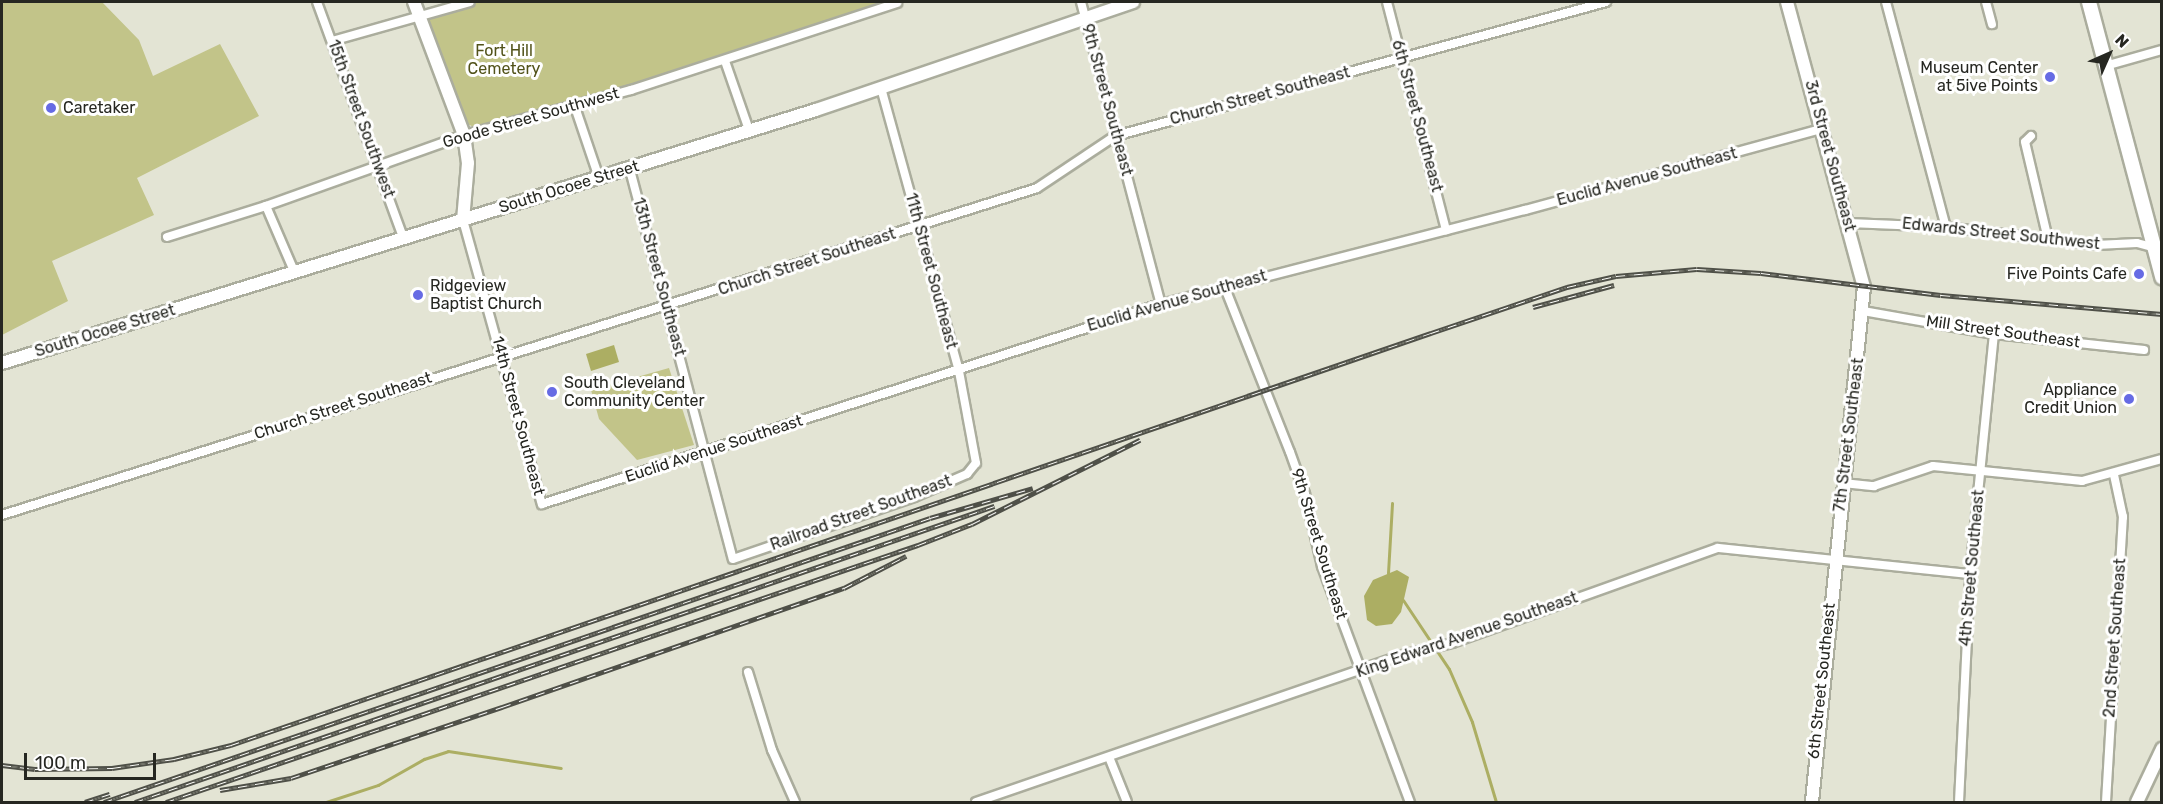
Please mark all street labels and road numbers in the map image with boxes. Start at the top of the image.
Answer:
street label: 9th Street Southeast [1077,22,1137,178]
street label: 15th Street Southwest [323,37,399,201]
street label: 6th Street Southeast [1387,38,1447,194]
street label: Church Street Southeast [1168,63,1352,129]
street label: 3rd Street Southeast [1801,78,1859,234]
street label: Goode Street Southwest [441,84,621,152]
street label: Euclid Avenue Southeast [1555,144,1739,210]
street label: South Ocoee Street [497,157,641,217]
street label: 11th Street Southeast [901,191,961,351]
street label: 13th Street Southeast [629,196,689,358]
street label: Edwards Street Southwest [1901,214,2101,254]
street label: Church Street Southeast [716,224,898,300]
street label: Euclid Avenue Southeast [1085,266,1269,336]
street label: South Ocoee Street [33,301,177,361]
street label: Mill Street Southeast [1925,312,2081,352]
street label: 14th Street Southeast [488,334,548,498]
street label: 7th Street Southeast [1830,357,1868,513]
street label: Church Street Southeast [252,368,434,444]
street label: Euclid Avenue Southeast [622,411,806,487]
street label: 9th Street Southeast [1287,466,1351,622]
street label: Railroad Street Southeast [768,471,954,555]
street label: 4th Street Southeast [1956,489,1988,647]
street label: 2nd Street Southeast [2100,558,2130,718]
street label: King Edward Avenue Southeast [1353,588,1581,682]
street label: 6th Street Southeast [1804,602,1840,760]

